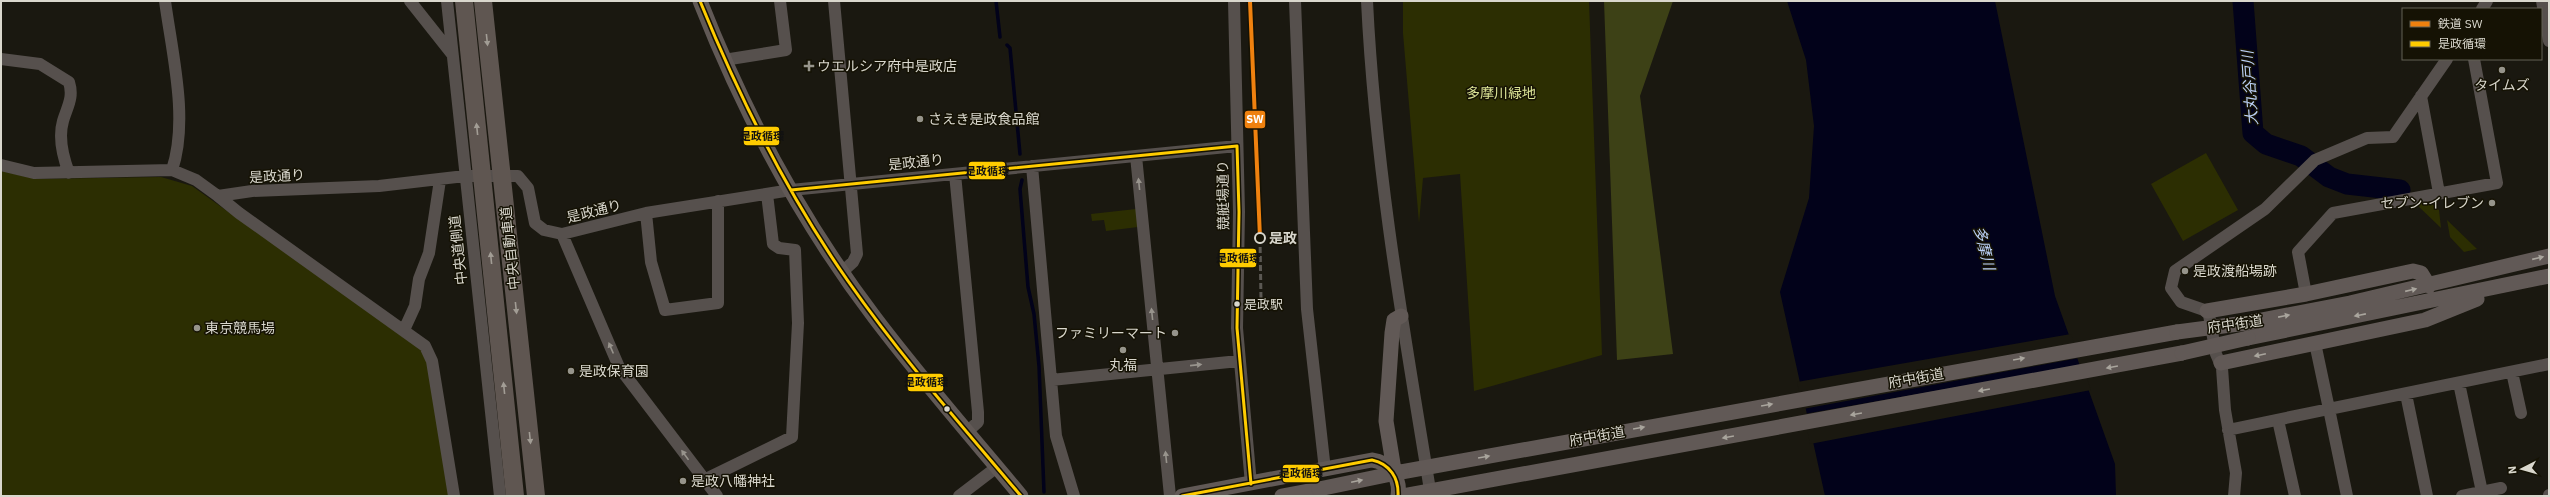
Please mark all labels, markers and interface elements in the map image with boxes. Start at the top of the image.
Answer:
legend [2402,8,2542,60]
text: 鉄道 SW [2438,16,2483,31]
one-way arrow [484,34,491,46]
text: 是政循環 [2438,36,2486,51]
water label: 大丸谷戸川 [2237,48,2262,126]
place label: ウエルシア府中是政店 [817,57,957,75]
marker: ウエルシア府中是政店 [804,61,814,71]
marker: タイムズ [2497,65,2507,75]
place label: タイムズ [2474,76,2530,94]
park label: 多摩川緑地 [1466,84,1536,102]
place label: さえき是政食品館 [928,110,1040,128]
line badge: SW [1244,110,1266,129]
text: SW [1246,112,1264,126]
marker: さえき是政食品館 [915,114,925,124]
one-way arrow [474,123,481,135]
line badge: 是政循環 [743,126,780,146]
text: 是政循環 [740,129,784,143]
street label: 是政通り [887,150,945,174]
street label: 競艇場通り [1213,160,1233,230]
line badge: 是政循環 [968,161,1006,180]
text: 是政循環 [965,164,1009,178]
street label: 是政通り [249,166,305,186]
one-way arrow [1136,178,1143,191]
place label: セブン-イレブン [2380,194,2484,212]
street label: 是政通り [565,195,623,227]
marker: セブン-イレブン [2487,198,2497,208]
street label: 中央自動車道 [497,205,523,291]
street label: 中央道側道 [445,214,471,286]
water label: 多摩川 [1970,224,2000,274]
place label: 是政 [1269,229,1297,247]
marker: 是政 [1254,232,1266,244]
line badge: 是政循環 [1219,248,1257,268]
text: 是政循環 [1216,251,1260,265]
one-way arrow [488,252,494,264]
one-way arrow [2531,255,2544,261]
place label: 是政渡船場跡 [2193,262,2277,280]
marker: 是政渡船場跡 [2180,266,2190,276]
one-way arrow [2405,286,2418,292]
place label: 是政駅 [1244,296,1283,313]
marker: 是政駅 [1232,299,1242,309]
one-way arrow [513,302,520,314]
one-way arrow [1149,308,1155,320]
street label: 府中街道 [2206,311,2264,337]
one-way arrow [2278,312,2290,318]
one-way arrow [2354,313,2366,319]
place label: 東京競馬場 [205,319,275,337]
marker: 東京競馬場 [192,323,202,333]
place label: ファミリーマート [1055,324,1167,342]
marker: ファミリーマート [1170,328,1180,338]
one-way arrow [608,342,614,354]
marker: 丸福 [1118,345,1128,355]
one-way arrow [2254,352,2266,358]
place label: 丸福 [1109,356,1137,374]
one-way arrow [2013,356,2025,362]
place label: 是政保育園 [579,362,649,380]
one-way arrow [1190,362,1202,368]
street label: 府中街道 [1887,364,1945,392]
one-way arrow [2106,365,2118,371]
marker: 是政保育園 [566,366,576,376]
line badge: 是政循環 [907,373,944,392]
text: 是政循環 [904,375,948,389]
one-way arrow [501,382,507,394]
one-way arrow [1978,388,1990,394]
one-way arrow [1761,402,1773,408]
unlabelled marker [942,404,952,414]
one-way arrow [1850,411,1862,417]
street label: 府中街道 [1568,422,1626,450]
one-way arrow [1633,425,1645,431]
one-way arrow [527,431,533,444]
one-way arrow [1722,434,1734,440]
north arrow [2502,449,2542,489]
one-way arrow [681,450,689,460]
one-way arrow [1163,451,1169,463]
one-way arrow [1478,453,1490,459]
line badge: 是政循環 [1282,464,1320,483]
text: N [2505,465,2519,475]
text: 是政循環 [1279,466,1323,480]
place label: 是政八幡神社 [691,472,775,490]
marker: 是政八幡神社 [678,476,688,486]
one-way arrow [1351,478,1364,484]

